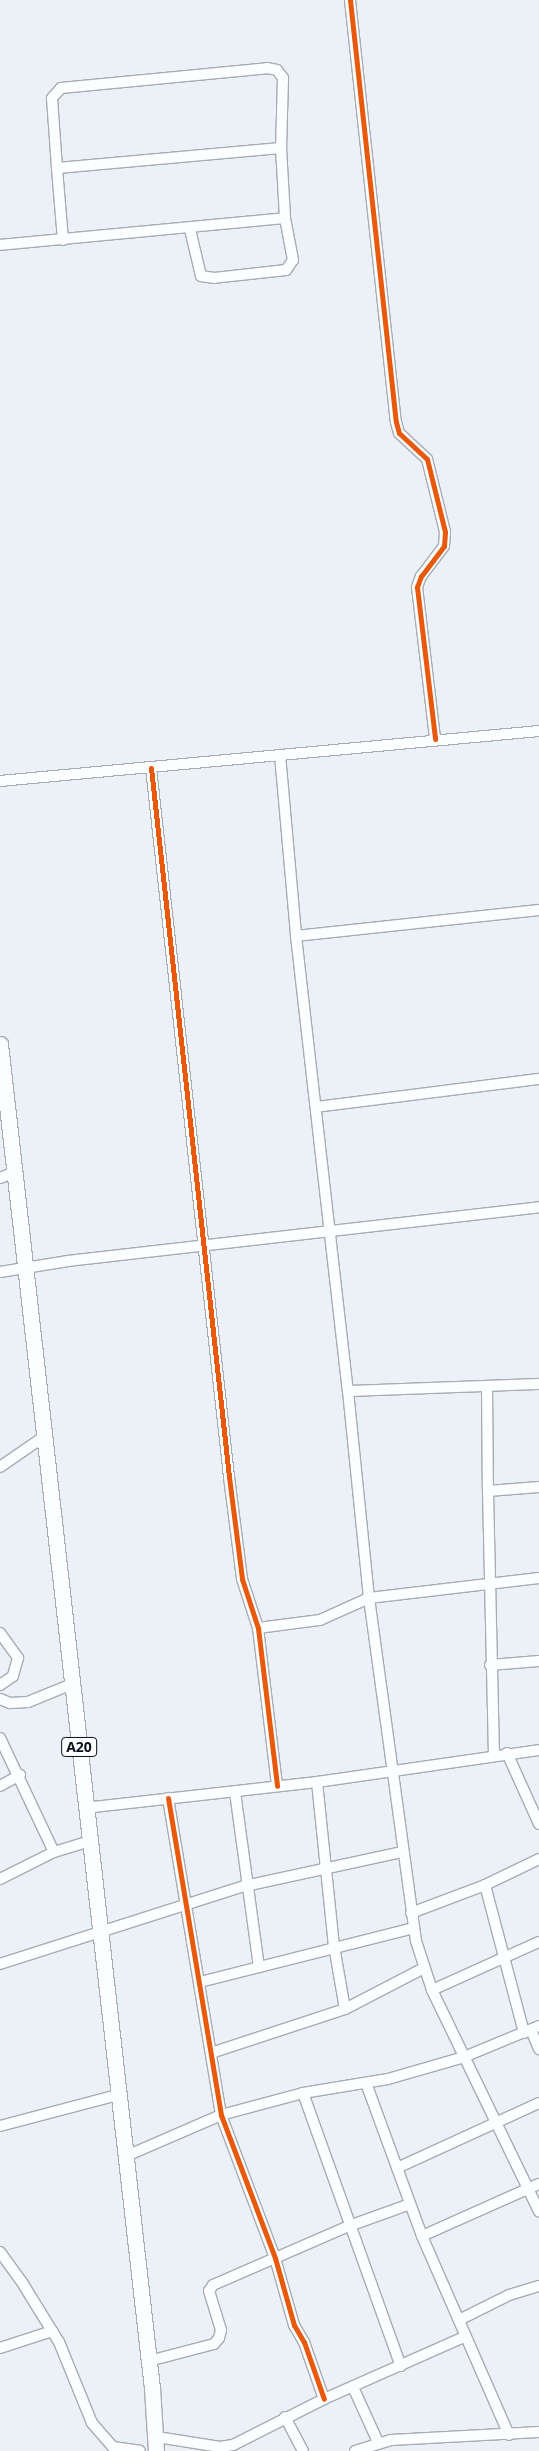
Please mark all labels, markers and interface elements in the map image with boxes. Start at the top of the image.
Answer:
road number: A20 [60,1735,98,1758]

